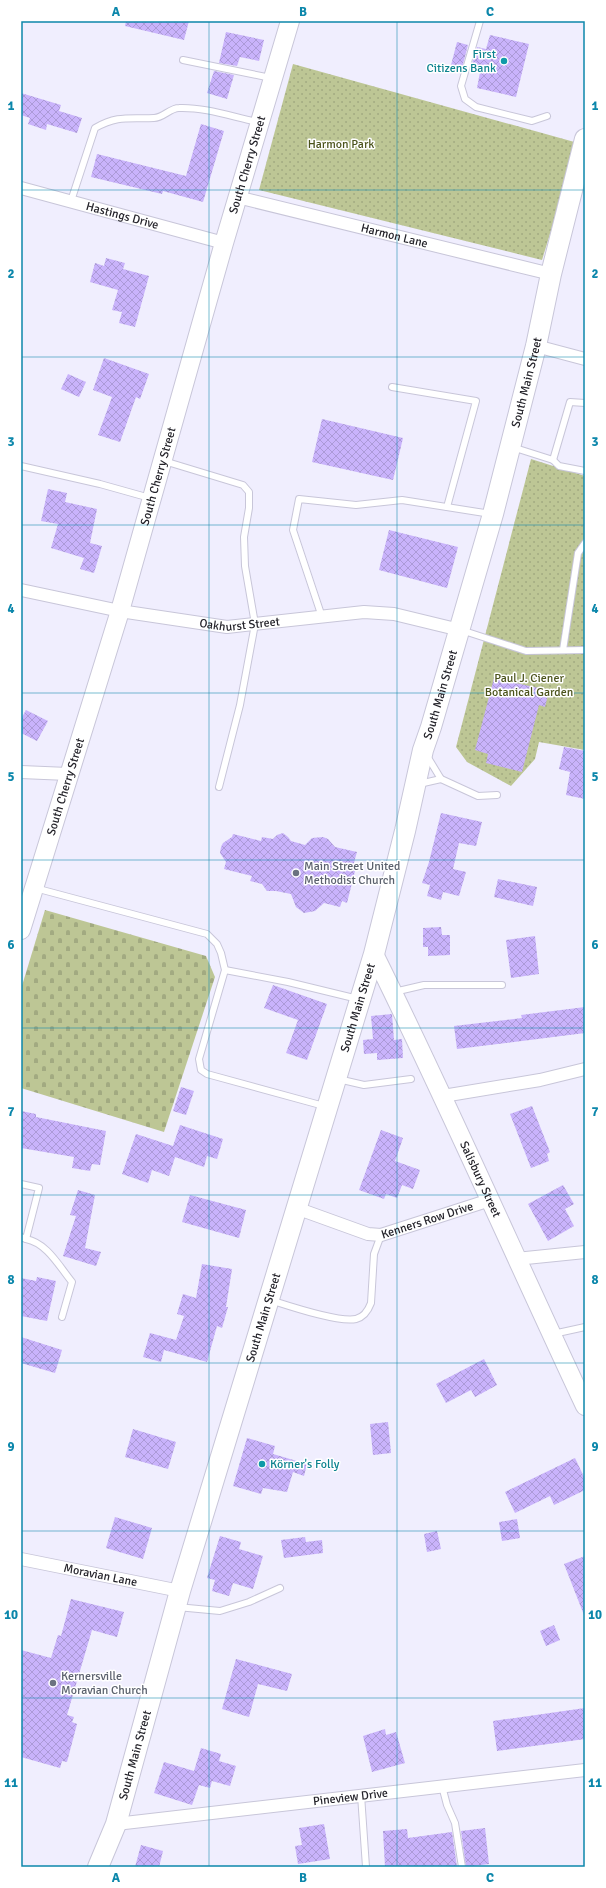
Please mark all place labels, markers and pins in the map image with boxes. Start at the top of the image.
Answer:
place label: First Citizens Bank [426,47,496,76]
marker: First Citizens Bank [499,56,509,66]
place label: Main Street United Methodist Church [304,859,400,888]
marker: Main Street United Methodist Church [291,868,301,878]
place label: Körner's Folly [270,1457,340,1472]
marker: Körner's Folly [257,1459,267,1469]
place label: Kernersville Moravian Church [61,1669,148,1698]
marker: Kernersville Moravian Church [48,1678,58,1688]

